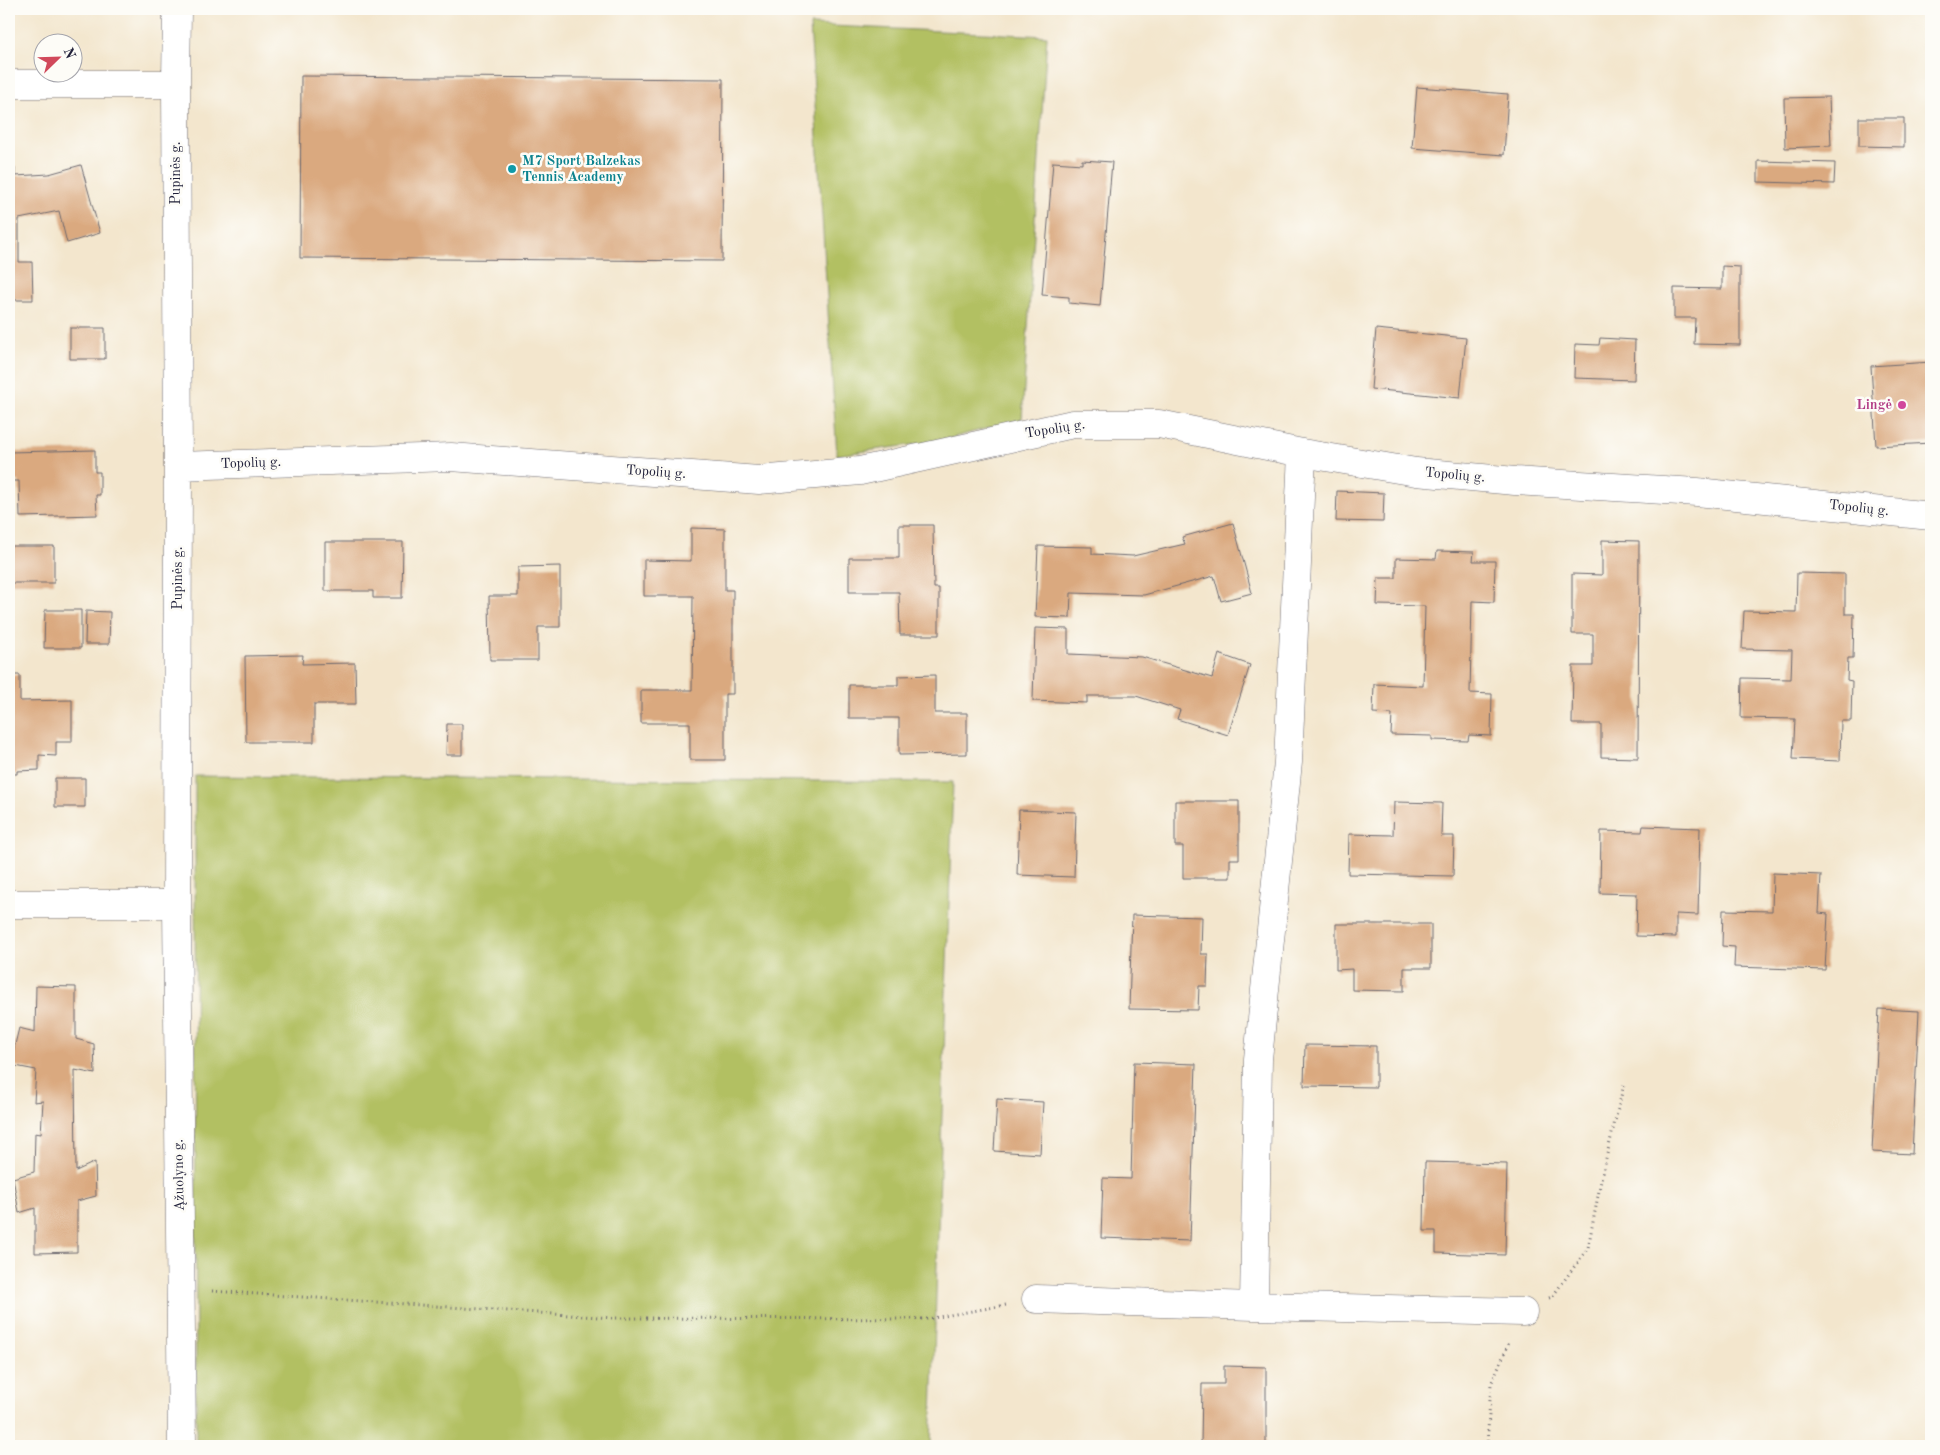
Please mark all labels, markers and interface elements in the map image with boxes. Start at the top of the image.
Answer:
north arrow [32,32,82,82]
text: N [61,46,78,61]
street label: Pupinės g. [169,141,183,205]
place label: M7 Sport Balzekas Tennis Academy [522,154,640,184]
marker: M7 Sport Balzekas Tennis Academy [506,163,518,175]
place label: Lingė [1856,398,1892,412]
marker: Lingė [1896,399,1908,411]
street label: Topolių g. [1024,417,1086,441]
street label: Topolių g. [220,455,282,471]
street label: Topolių g. [625,463,687,481]
street label: Topolių g. [1424,465,1486,485]
street label: Topolių g. [1828,498,1890,518]
street label: Pupinės g. [171,546,185,610]
street label: Ąžuolyno g. [171,1139,187,1211]

